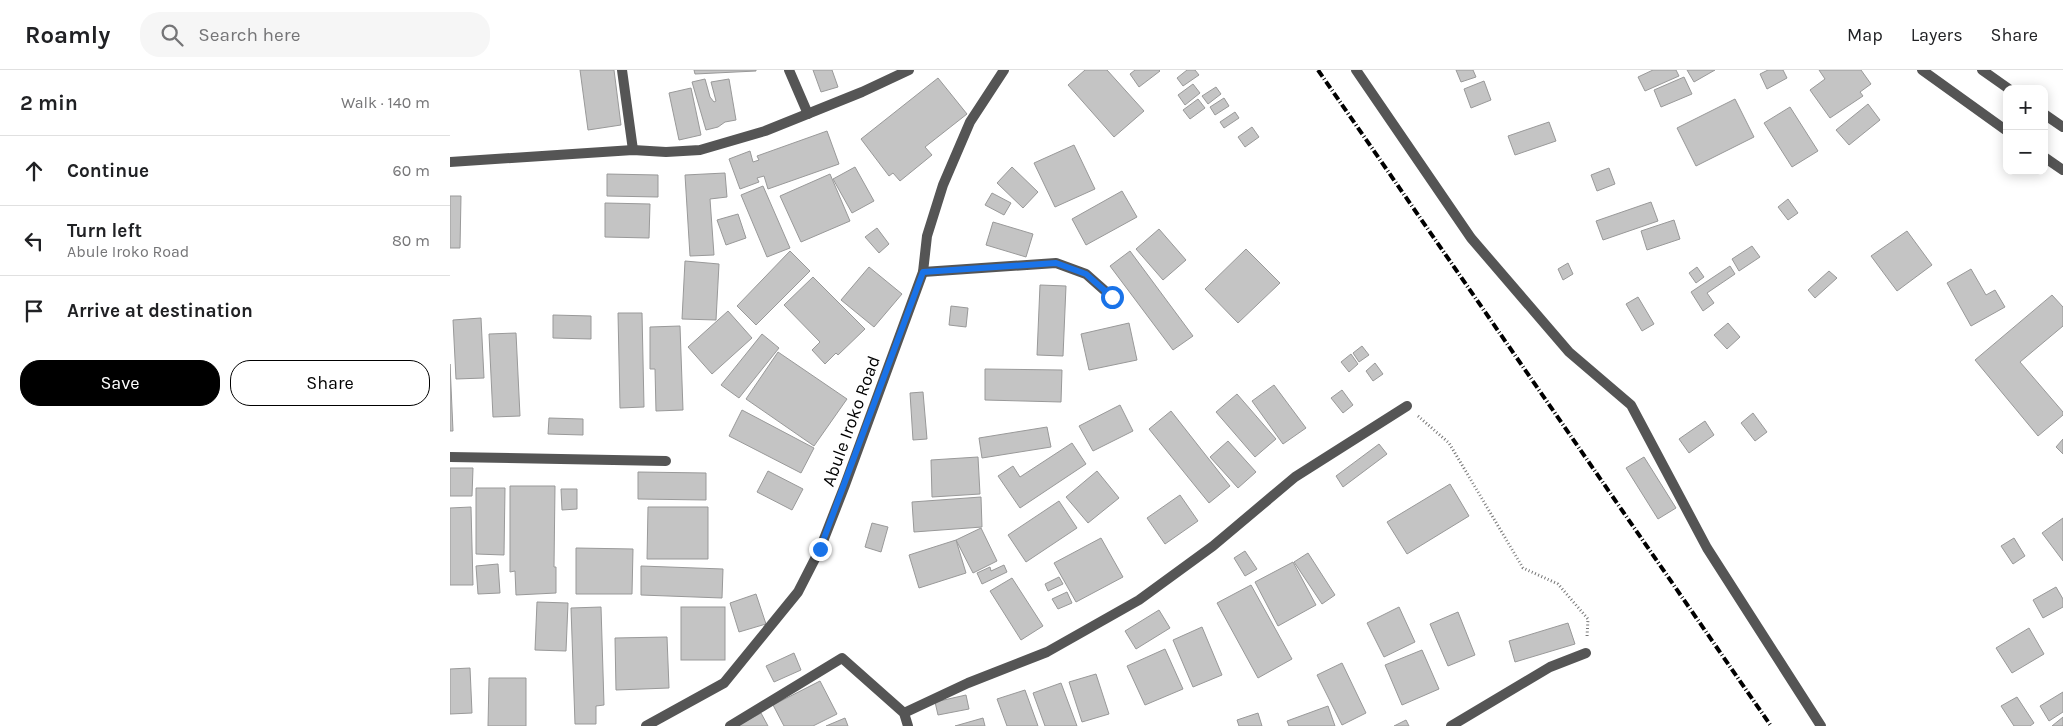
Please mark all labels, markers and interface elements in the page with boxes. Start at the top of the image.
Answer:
search box [140,12,490,57]
text: Roamly [25,21,110,49]
icon: search [158,21,186,49]
text: Search here [198,24,300,46]
text: Map [1847,24,1883,46]
text: Layers [1911,24,1963,46]
text: Share [1991,24,2038,46]
map controls [2003,85,2048,175]
button: + [2003,85,2048,130]
text: 2 min [20,91,78,115]
text: Walk · 140 m [341,93,430,112]
button: − [2003,130,2048,175]
icon: ahead [20,157,48,185]
text: Continue [67,160,149,182]
text: 60 m [393,161,430,180]
text: Turn left [67,220,142,242]
icon: left [20,227,48,255]
text: 80 m [392,231,430,250]
text: Abule Iroko Road [67,242,189,261]
route start [1101,286,1124,309]
icon: arrive [20,297,48,325]
text: Arrive at destination [67,300,253,322]
street label: Abule Iroko Road [817,353,885,489]
button: Save [20,360,220,406]
button: Share [230,360,430,406]
route end [809,538,832,561]

